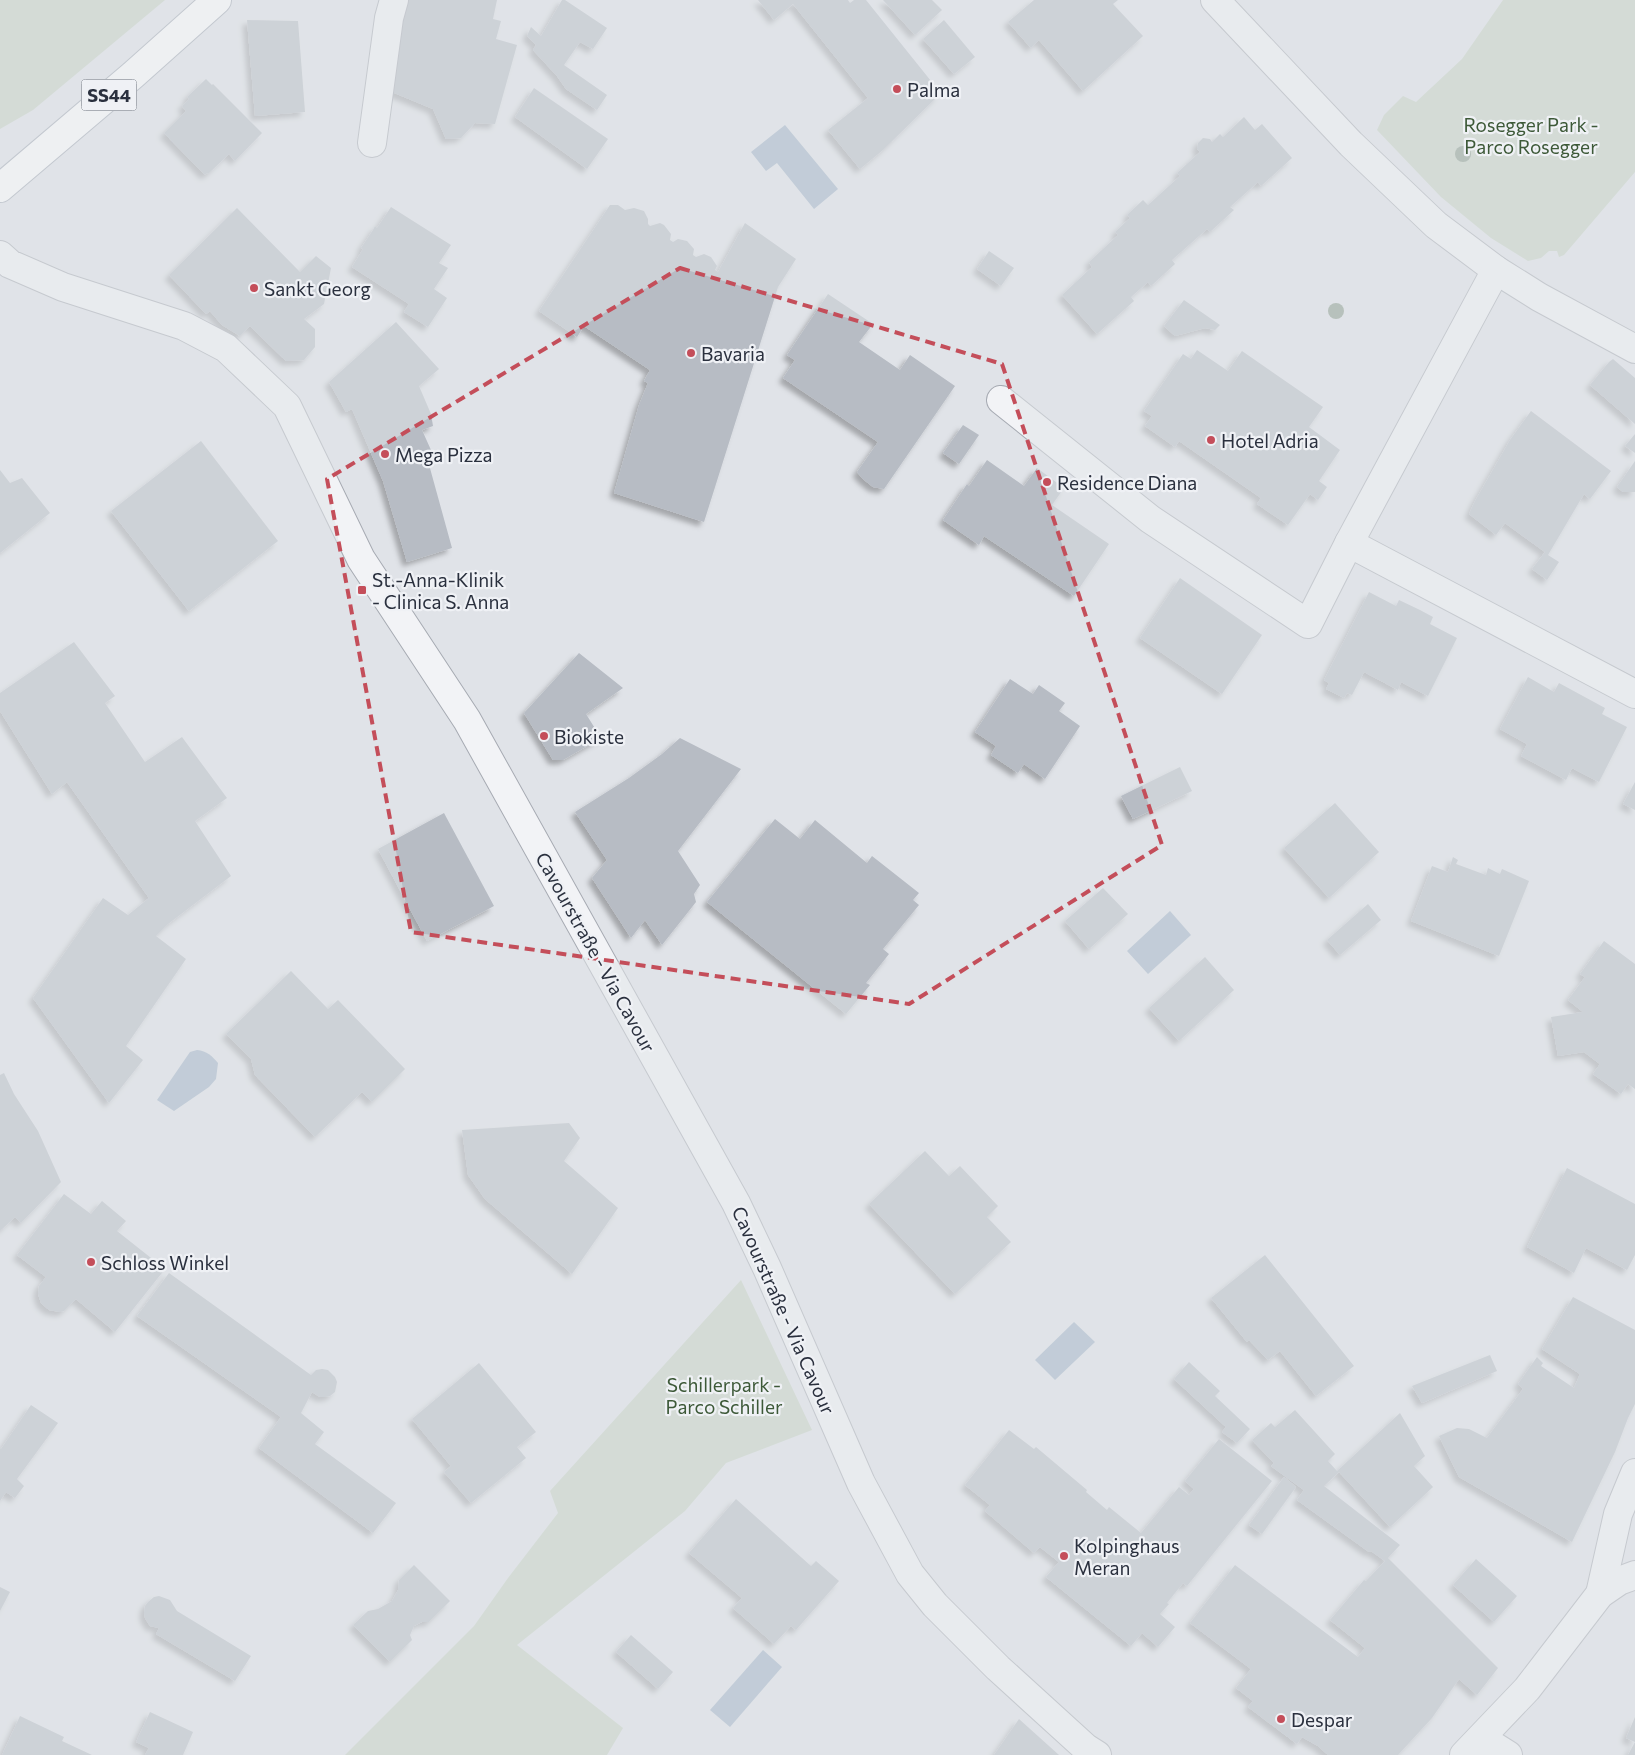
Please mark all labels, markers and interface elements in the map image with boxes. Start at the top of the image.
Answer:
place label: Palma [907,78,960,101]
road number: SS44 [82,80,136,110]
marker: Palma [891,83,903,95]
park label: Rosegger Park - Parco Rosegger [1463,113,1599,158]
place label: Sankt Georg [264,277,371,300]
marker: Sankt Georg [248,282,260,294]
place label: Bavaria [701,342,765,365]
marker: Bavaria [685,347,697,359]
place label: Hotel Adria [1221,429,1319,452]
marker: Hotel Adria [1205,434,1217,446]
place label: Mega Pizza [395,443,493,466]
marker: Mega Pizza [379,448,391,460]
place label: Residence Diana [1057,471,1197,494]
marker: Residence Diana [1041,476,1053,488]
place label: St.-Anna-Klinik - Clinica S. Anna [372,568,509,613]
marker: St.-Anna-Klinik - Clinica S. Anna [356,584,368,596]
place label: Biokiste [554,725,624,748]
marker: Biokiste [538,730,550,742]
street label: Cavourstraße - Via Cavour [531,848,661,1056]
street label: Cavourstraße - Via Cavour [728,1202,840,1418]
place label: Schloss Winkel [101,1251,229,1274]
marker: Schloss Winkel [85,1256,97,1268]
park label: Schillerpark - Parco Schiller [665,1373,783,1418]
place label: Kolpinghaus Meran [1074,1534,1180,1579]
marker: Kolpinghaus Meran [1058,1550,1070,1562]
place label: Despar [1291,1708,1353,1731]
marker: Despar [1275,1713,1287,1725]

